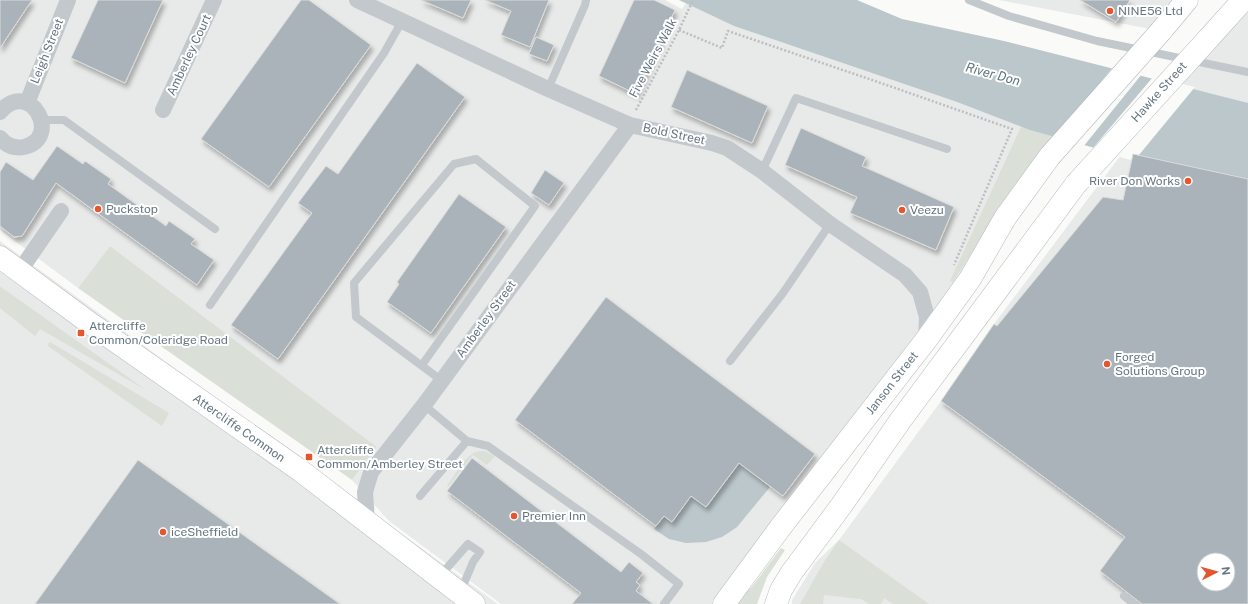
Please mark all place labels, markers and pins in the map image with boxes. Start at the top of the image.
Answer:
place label: NINE56 Ltd [1118,4,1183,18]
marker: NINE56 Ltd [1105,6,1115,16]
place label: River Don Works [1089,174,1180,188]
marker: River Don Works [1183,176,1193,186]
place label: Puckstop [106,202,158,216]
place label: Veezu [910,203,944,217]
marker: Puckstop [93,204,103,214]
marker: Veezu [897,205,907,215]
place label: Attercliffe Common/Coleridge Road [89,319,228,347]
marker: Attercliffe Common/Coleridge Road [76,328,86,338]
place label: Forged Solutions Group [1115,350,1205,378]
marker: Forged Solutions Group [1102,359,1112,369]
place label: Attercliffe Common/Amberley Street [317,443,463,471]
marker: Attercliffe Common/Amberley Street [304,452,314,462]
place label: Premier Inn [522,509,586,523]
marker: Premier Inn [509,511,519,521]
place label: iceSheffield [171,525,238,539]
marker: iceSheffield [158,527,168,537]

